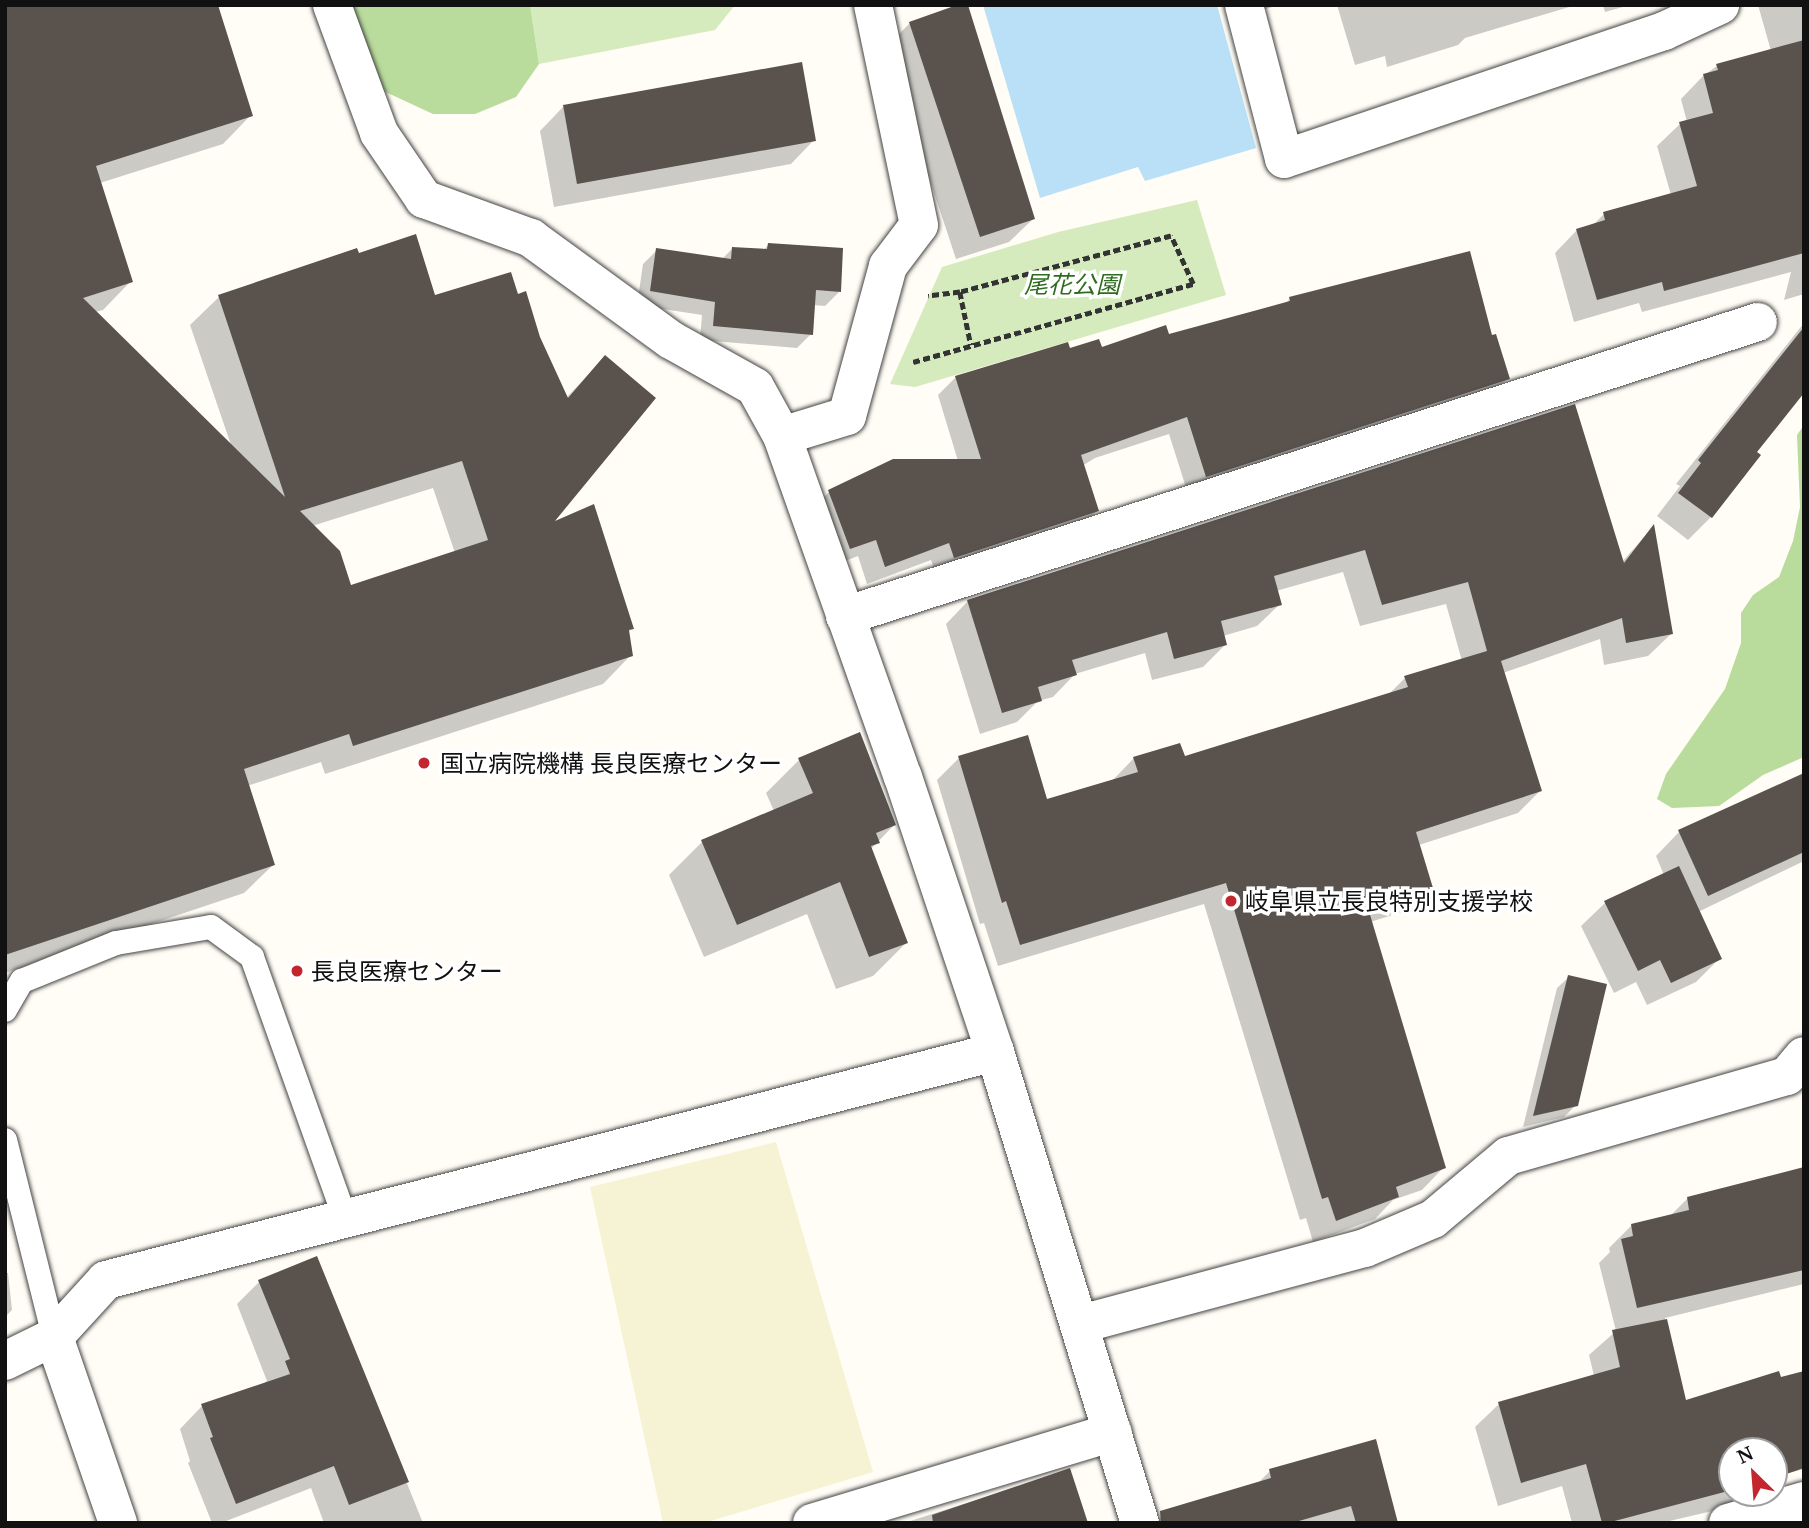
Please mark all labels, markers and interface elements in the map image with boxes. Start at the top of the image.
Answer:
park label: 尾花公園 [1024,270,1120,298]
place label: 国立病院機構 長良医療センター [440,749,782,777]
marker: 国立病院機構 長良医療センター [414,753,434,773]
place label: 岐阜県立長良特別支援学校 [1245,887,1533,915]
marker: 岐阜県立長良特別支援学校 [1223,893,1239,909]
place label: 長良医療センター [311,957,503,985]
marker: 長良医療センター [289,963,305,979]
north arrow [1718,1437,1788,1507]
text: N [1733,1440,1757,1470]

